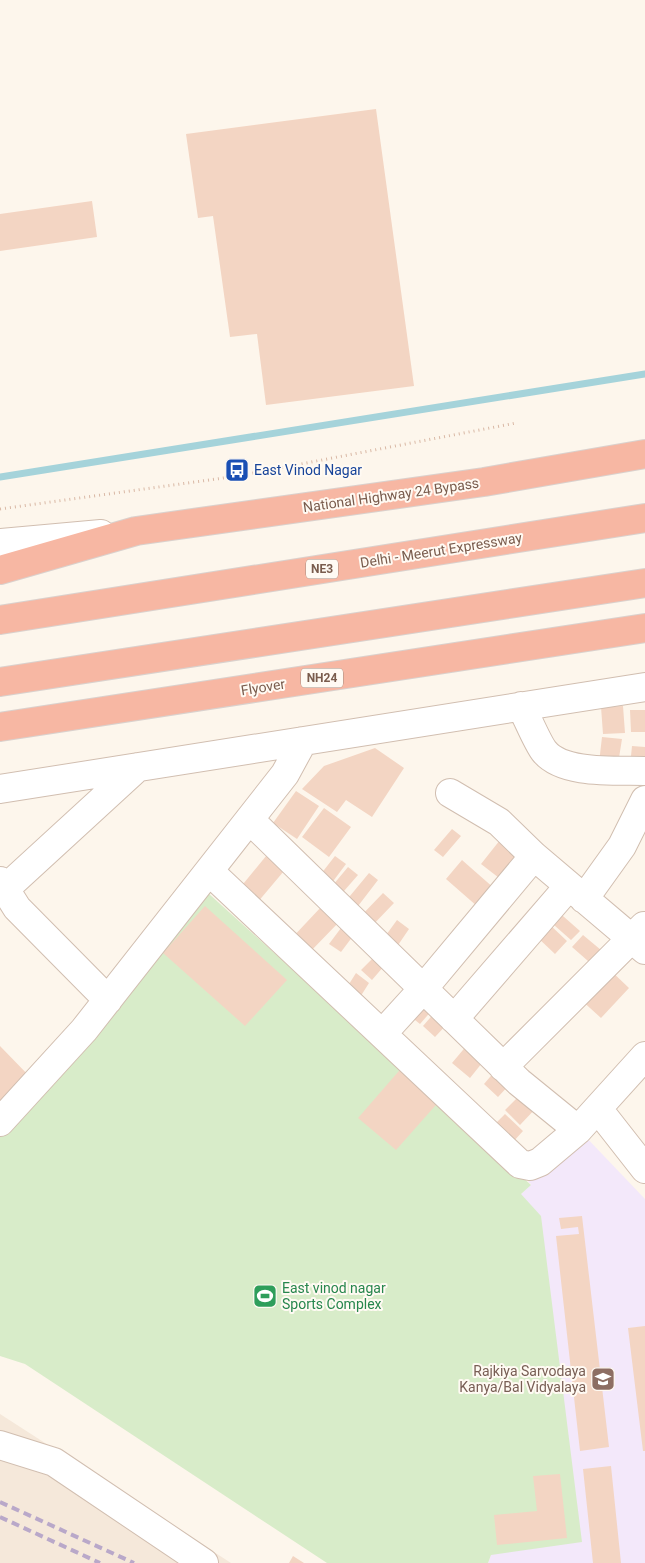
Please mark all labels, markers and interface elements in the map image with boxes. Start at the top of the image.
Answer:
bus stop icon: East Vinod Nagar [224,457,250,483]
place label: East Vinod Nagar [254,462,362,478]
street label: National Highway 24 Bypass [302,475,480,515]
street label: Delhi - Meerut Expressway [359,529,523,571]
road number: NE3 [306,560,338,578]
road number: NH24 [301,668,343,688]
street label: Flyover [240,676,286,698]
place label: East vinod nagar Sports Complex [282,1280,386,1312]
sports icon: East vinod nagar Sports Complex [252,1283,278,1309]
place label: Rajkiya Sarvodaya Kanya/Bal Vidyalaya [459,1363,586,1395]
school or university icon: Rajkiya Sarvodaya Kanya/Bal Vidyalaya [590,1366,616,1392]

